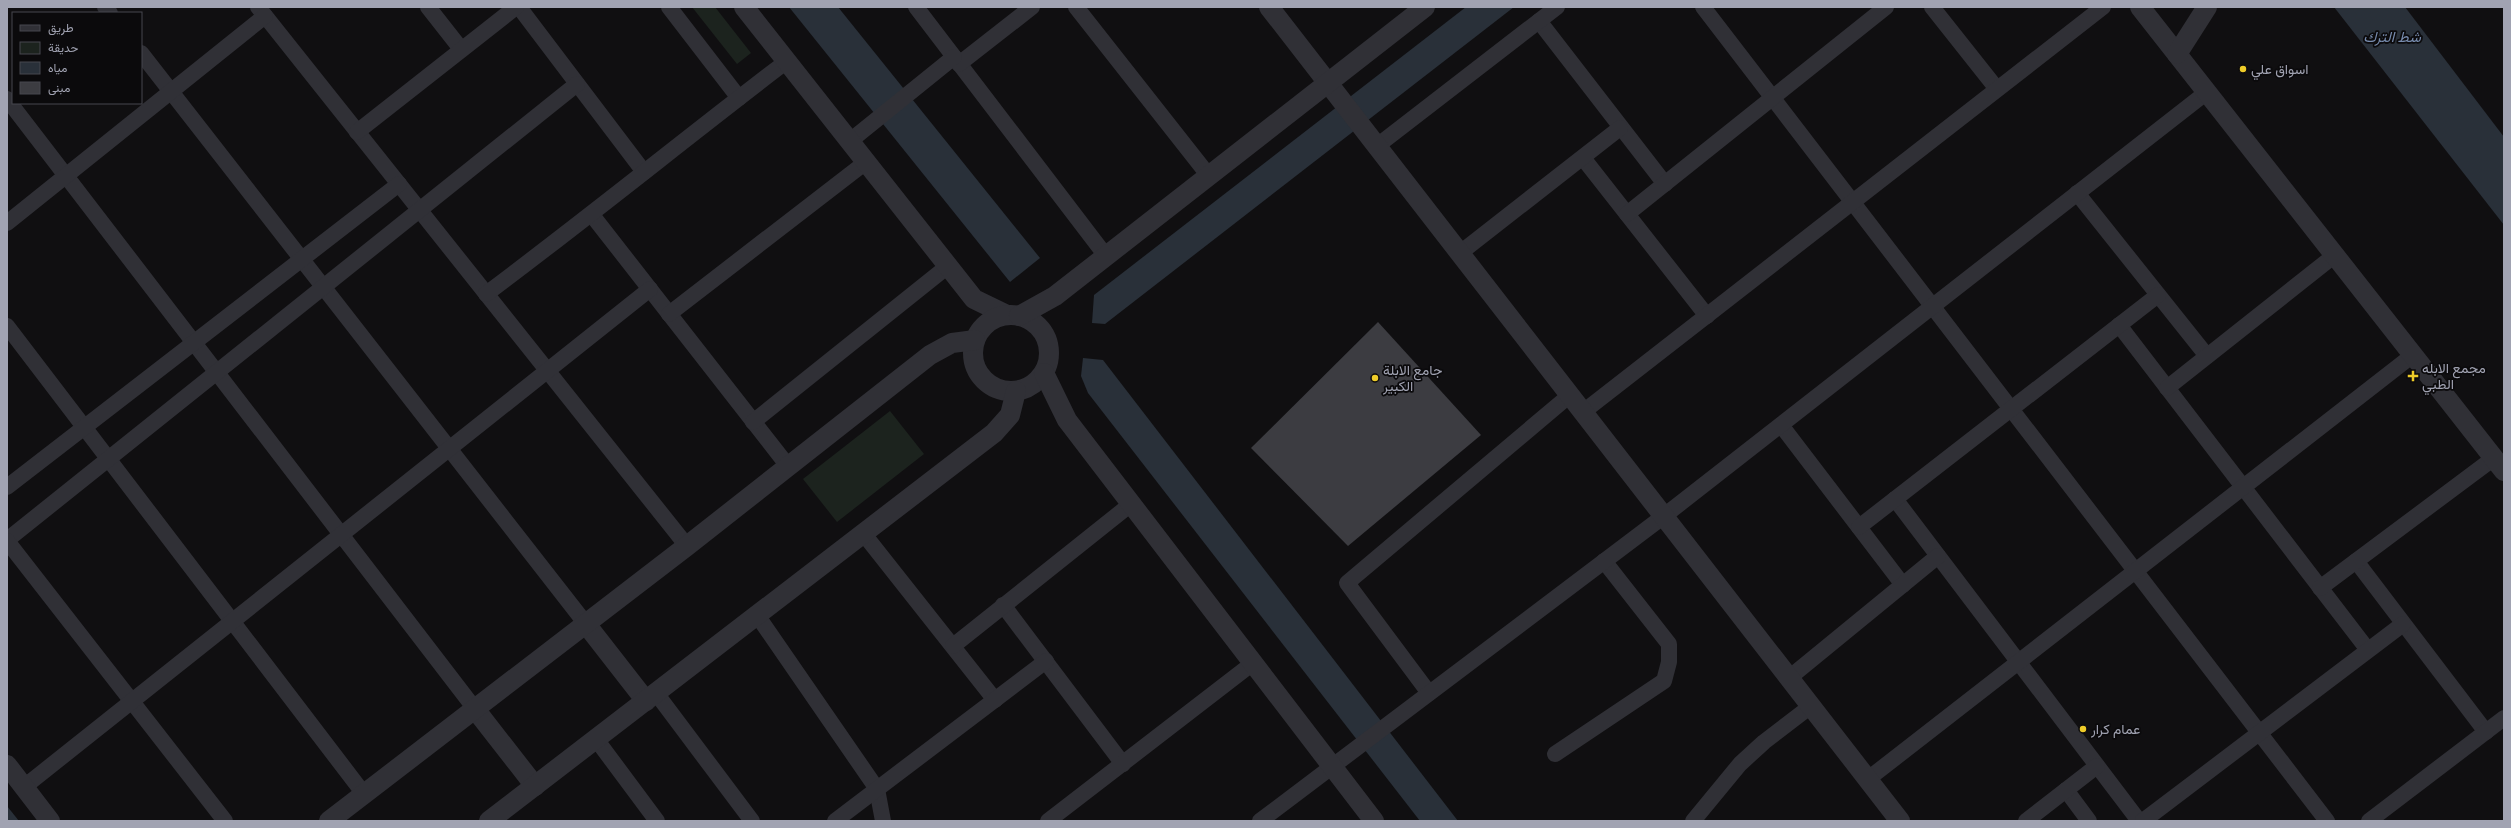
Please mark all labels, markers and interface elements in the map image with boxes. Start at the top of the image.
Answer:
legend [12,12,142,104]
text: طريق [48,21,74,36]
water label: شط الترك [2363,28,2422,46]
text: حديقة [48,41,78,55]
text: مياه [48,61,67,75]
place label: اسواق علي [2251,61,2309,81]
marker: اسواق علي [2238,64,2248,74]
text: مبنى [48,81,70,96]
place label: مجمع الابله الطبي [2422,360,2486,396]
place label: جامع الابلة الكبير [1382,362,1442,395]
marker: مجمع الابله الطبي [2407,370,2419,382]
marker: جامع الابلة الكبير [1370,373,1380,383]
place label: عمام كرار [2090,721,2140,738]
marker: عمام كرار [2078,724,2088,734]

